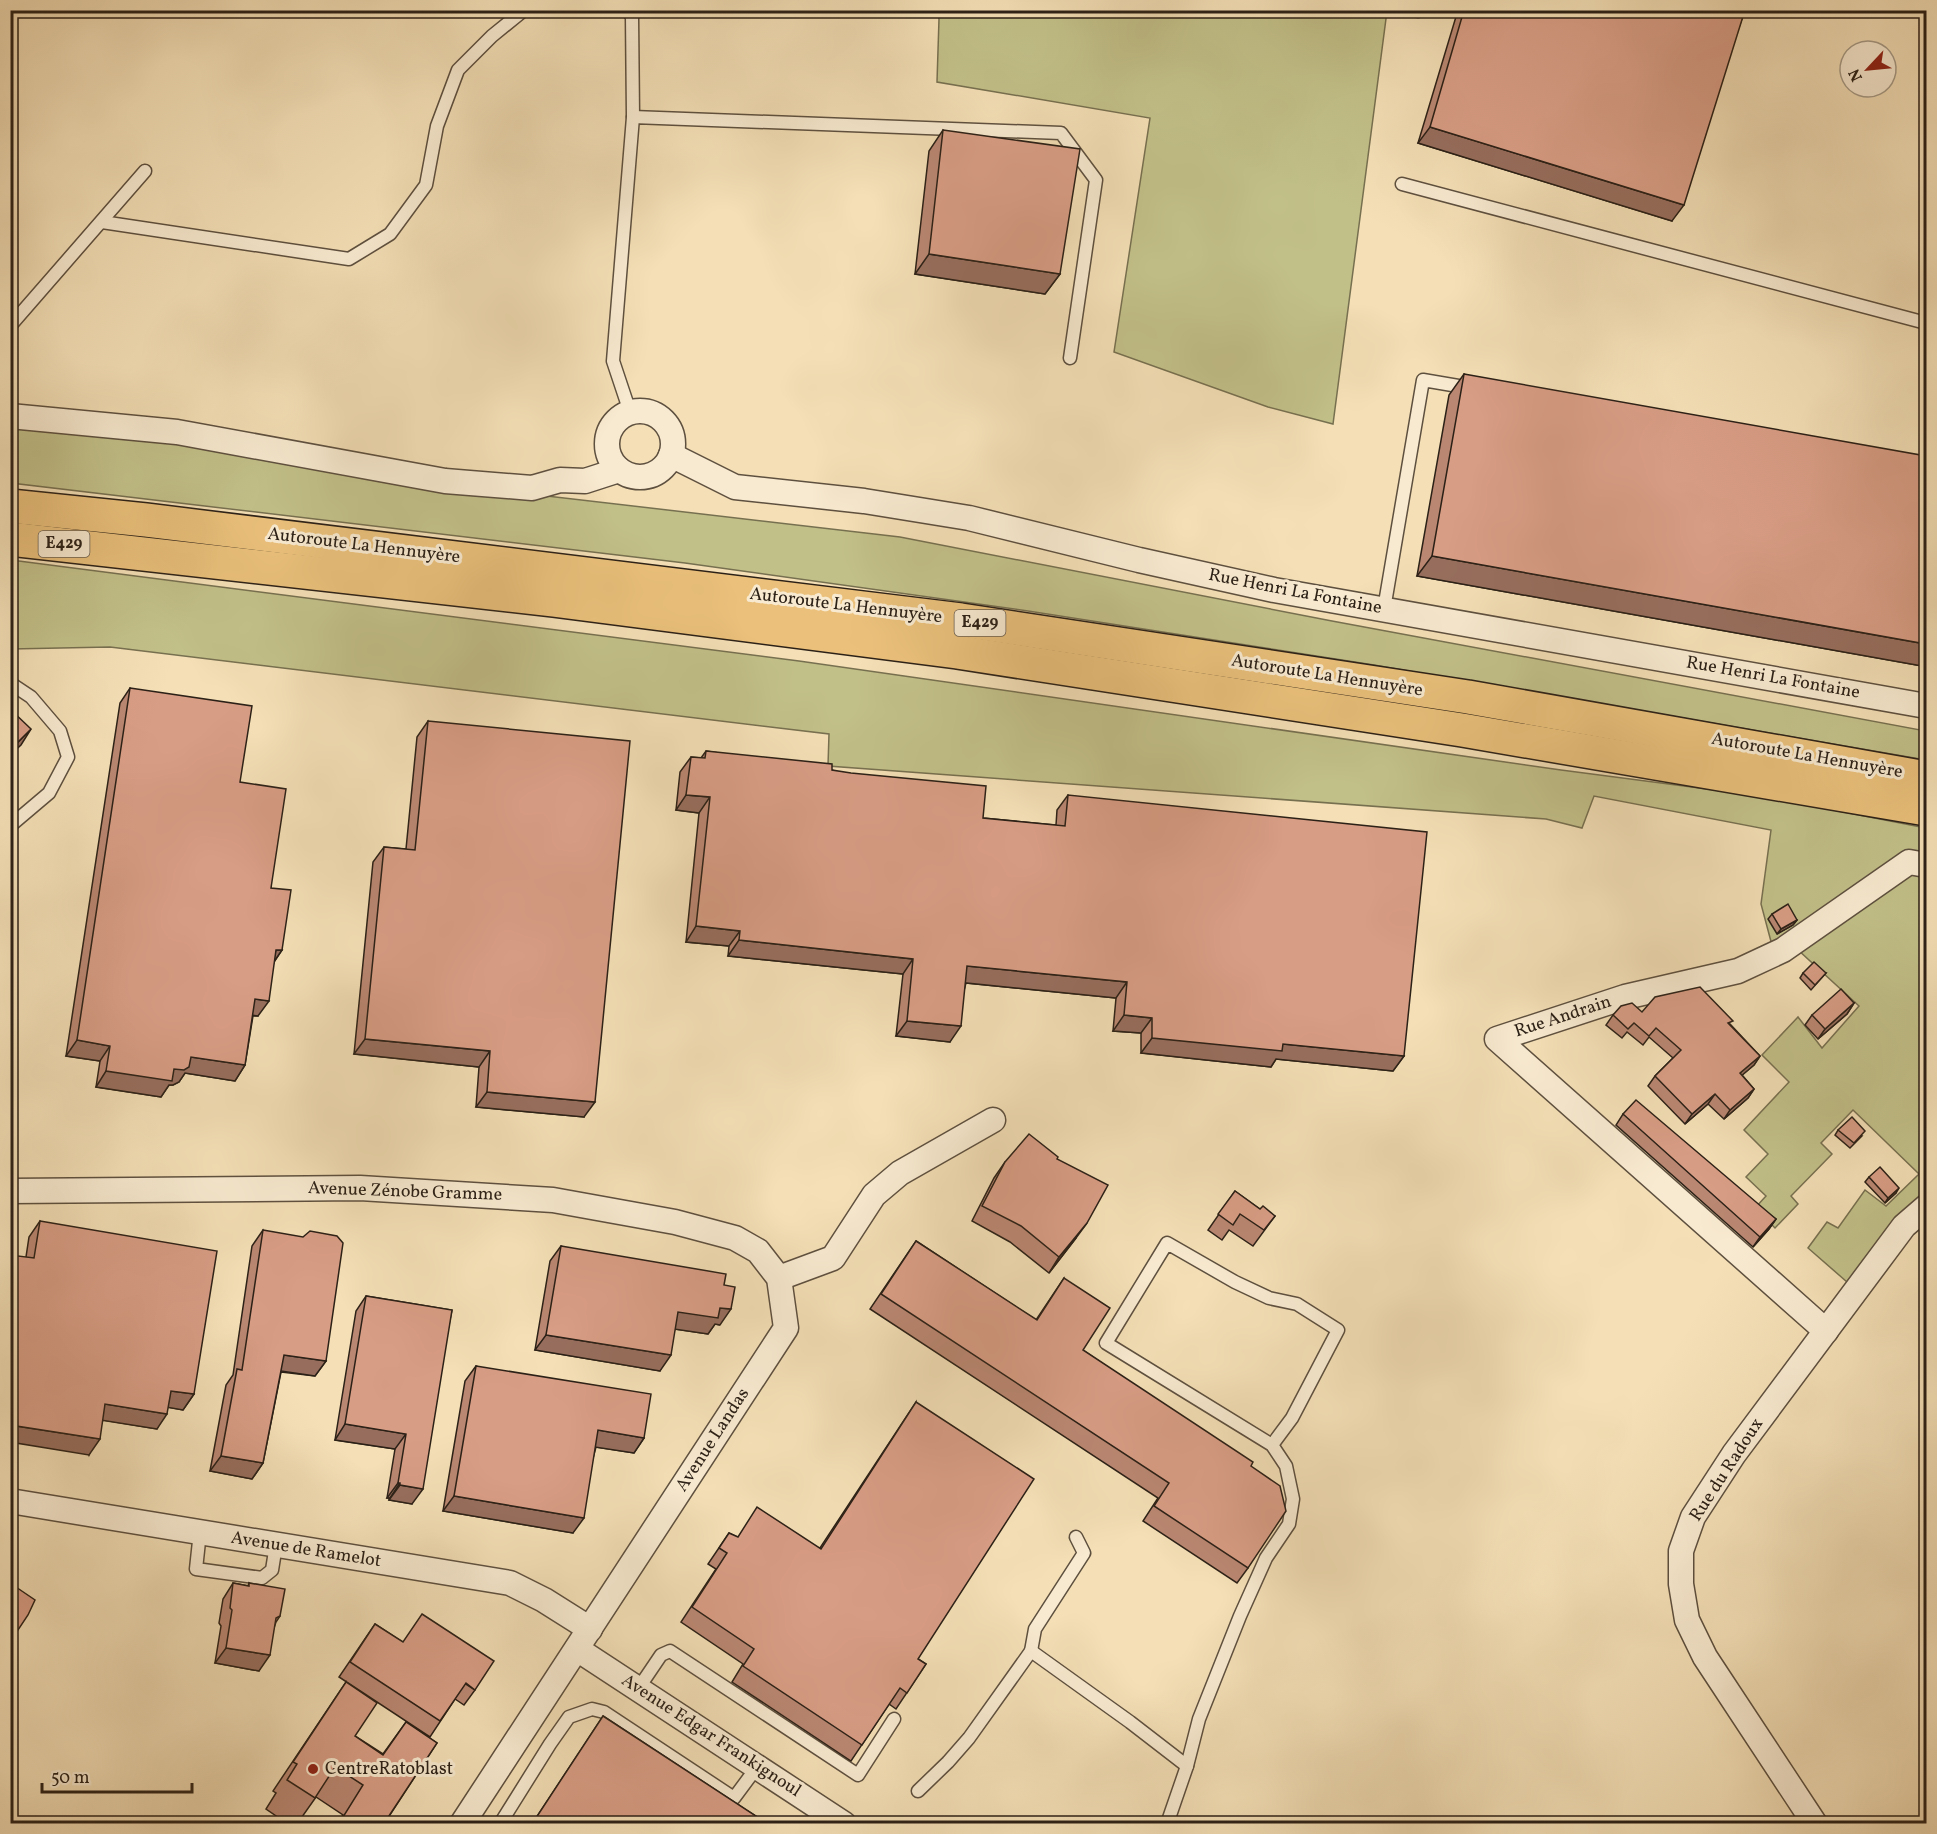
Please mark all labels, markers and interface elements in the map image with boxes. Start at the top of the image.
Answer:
north arrow [1838,39,1898,99]
text: N [1844,64,1869,85]
street label: Autoroute La Hennuyère [266,522,462,570]
road number: E429 [38,531,90,557]
street label: Rue Henri La Fontaine [1206,563,1384,621]
street label: Autoroute La Hennuyère [748,582,944,630]
road number: E429 [954,610,1006,636]
street label: Autoroute La Hennuyère [1229,649,1425,703]
street label: Rue Henri La Fontaine [1684,650,1862,706]
street label: Autoroute La Hennuyère [1709,727,1905,785]
street label: Rue Andrain [1511,989,1615,1044]
street label: Avenue Zénobe Gramme [307,1176,503,1208]
street label: Avenue Landas [670,1383,756,1497]
street label: Rue du Radoux [1684,1413,1770,1527]
street label: Avenue de Ramelot [229,1526,383,1574]
street label: Avenue Edgar Frankignoul [616,1668,806,1804]
scale bar [42,1756,192,1794]
place label: CentreRatoblast [325,1757,453,1782]
marker: CentreRatoblast [306,1762,320,1776]
text: 50 m [51,1766,90,1791]

